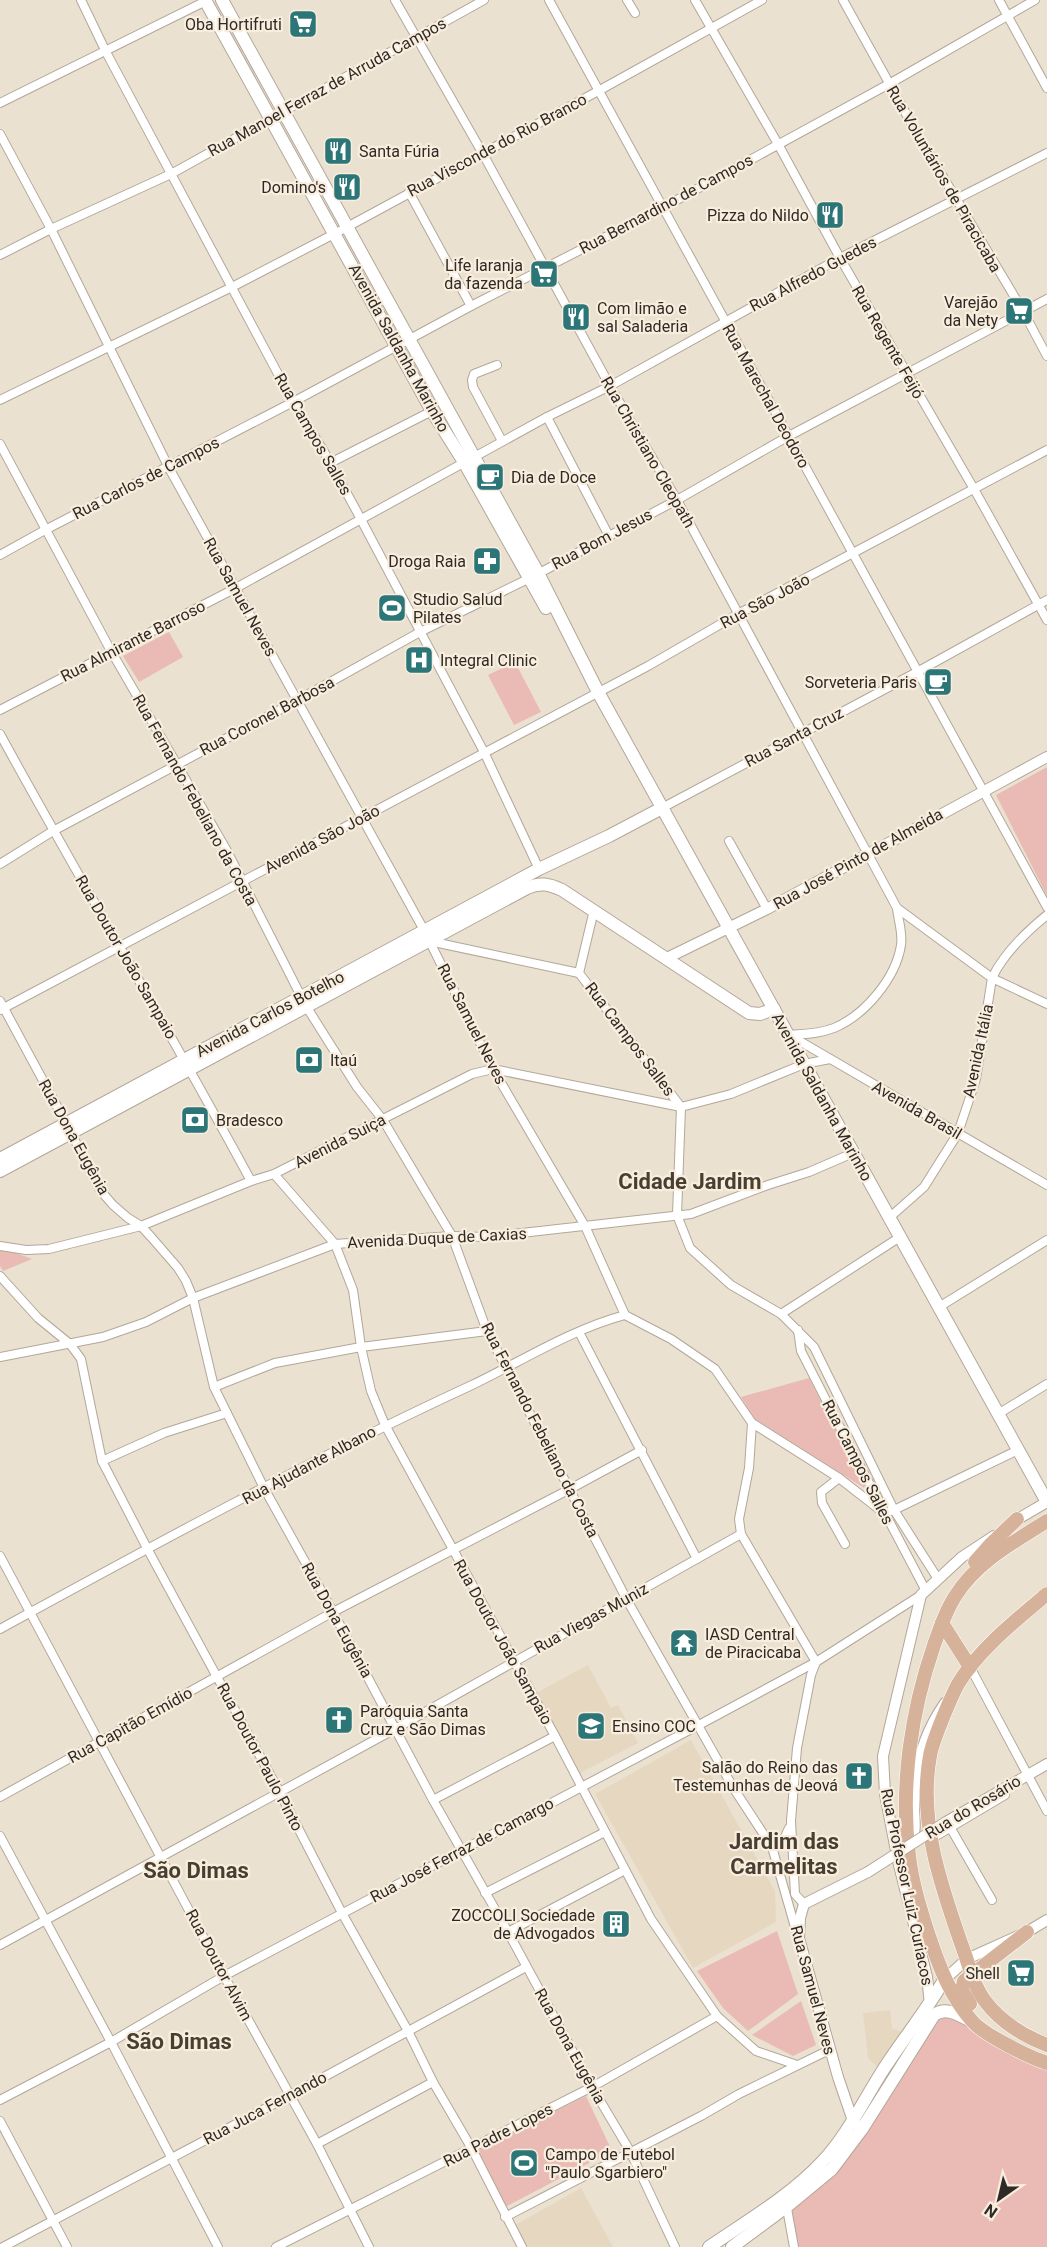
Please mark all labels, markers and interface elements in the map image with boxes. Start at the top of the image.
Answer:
supermarket icon: Oba Hortifruti [287,8,319,40]
street label: Rua Manoel Ferraz de Arruda Campos [205,13,449,161]
place label: Oba Hortifruti [185,15,282,34]
street label: Rua Voluntários de Piracicaba [883,82,1005,276]
street label: Rua Visconde do Rio Branco [404,90,590,200]
restaurant icon: Santa Fúria [322,135,354,167]
place label: Santa Fúria [359,142,439,161]
street label: Rua Bernardino de Campos [576,150,756,258]
restaurant icon: Domino's [331,171,363,203]
place label: Domino's [261,178,326,197]
restaurant icon: Pizza do Nildo [814,199,846,231]
place label: Pizza do Nildo [707,206,809,225]
street label: Rua Alfredo Guedes [746,232,880,316]
place label: Life laranja da fazenda [444,256,523,293]
supermarket icon: Life laranja da fazenda [528,258,560,290]
street label: Avenida Saldanha Marinho [345,261,453,435]
street label: Rua Regente Feijó [848,282,928,402]
place label: Varejão da Nety [944,293,998,330]
supermarket icon: Varejão da Nety [1003,295,1035,327]
place label: Com limão e sal Saladeria [597,299,688,336]
restaurant icon: Com limão e sal Saladeria [560,301,592,333]
street label: Rua Marechal Deodoro [718,320,814,472]
street label: Rua Campos Salles [270,370,356,498]
street label: Rua Christiano Cleopath [597,373,699,531]
street label: Rua Carlos de Campos [69,433,223,523]
cafe icon: Dia de Doce [474,461,506,493]
place label: Dia de Doce [511,468,596,487]
street label: Rua Bom Jesus [548,505,656,573]
street label: Rua Samuel Neves [199,534,281,660]
pharmacy icon: Droga Raia [471,545,503,577]
place label: Droga Raia [388,552,466,571]
street label: Rua São João [717,570,813,632]
place label: Studio Salud Pilates [413,590,503,627]
sports icon: Studio Salud Pilates [376,592,408,624]
street label: Rua Almirante Barroso [57,596,209,686]
hospital icon: Integral Clinic [403,644,435,676]
place label: Integral Clinic [440,651,537,670]
cafe icon: Sorveteria Paris [922,666,954,698]
street label: Rua Coronel Barbosa [196,672,338,760]
place label: Sorveteria Paris [805,673,917,692]
street label: Rua Fernando Febeliano da Costa [129,691,261,909]
street label: Rua Santa Cruz [741,703,847,771]
street label: Avenida São João [261,801,383,877]
street label: Rua José Pinto de Almeida [770,804,946,914]
street label: Rua Doutor João Sampaio [71,872,181,1042]
street label: Rua Samuel Neves [433,960,511,1088]
street label: Avenida Carlos Botelho [193,967,347,1061]
street label: Rua Campos Salles [581,978,679,1100]
street label: Avenida Itália [959,1002,997,1100]
street label: Avenida Saldanha Marinho [768,1010,876,1184]
bank icon: Itaú [293,1044,325,1076]
place label: Itaú [330,1051,357,1070]
street label: Rua Dona Eugênia [34,1076,114,1198]
street label: Avenida Brasil [869,1077,965,1143]
bank icon: Bradesco [179,1104,211,1136]
street label: Avenida Suiça [291,1110,389,1172]
place label: Bradesco [216,1111,283,1130]
district label: Cidade Jardim [618,1169,762,1194]
street label: Avenida Duque de Caxias [347,1224,527,1252]
street label: Rua Fernando Febeliano da Costa [477,1319,603,1541]
street label: Rua Campos Salles [818,1396,898,1528]
street label: Rua Ajudante Albano [239,1422,379,1508]
street label: Rua Doutor João Sampaio [450,1556,556,1728]
street label: Rua Dona Eugênia [297,1559,377,1681]
street label: Rua Viegas Muniz [531,1579,651,1657]
place label: IASD Central de Piracicaba [705,1625,801,1662]
temple icon: IASD Central de Piracicaba [668,1627,700,1659]
street label: Rua Doutor Paulo Pinto [213,1680,307,1834]
street label: Rua Capitão Emídio [64,1683,196,1767]
place label: Paróquia Santa Cruz e São Dimas [360,1702,486,1739]
church icon: Paróquia Santa Cruz e São Dimas [323,1704,355,1736]
school or university icon: Ensino COC [575,1710,607,1742]
place label: Ensino COC [612,1717,696,1736]
place label: Salão do Reino das Testemunhas de Jeová [673,1758,838,1795]
church icon: Salão do Reino das Testemunhas de Jeová [843,1760,875,1792]
street label: Rua do Rosário [922,1771,1024,1843]
street label: Rua Professor Luiz Curiacos [877,1787,937,1987]
street label: Rua José Ferraz de Camargo [367,1793,557,1907]
district label: Jardim das Carmelitas [729,1829,839,1879]
district label: São Dimas [143,1858,249,1883]
street label: Rua Doutor Alvim [182,1906,256,2024]
place label: ZOCCOLI Sociedade de Advogados [451,1906,595,1943]
building icon: ZOCCOLI Sociedade de Advogados [600,1908,632,1940]
street label: Rua Samuel Neves [787,1923,839,2057]
supermarket icon: Shell [1005,1957,1037,1989]
place label: Shell [965,1964,1000,1983]
street label: Rua Dona Eugênia [530,1985,610,2107]
district label: São Dimas [126,2029,232,2054]
street label: Rua Juca Fernando [200,2067,330,2149]
street label: Rua Padre Lopes [440,2099,556,2171]
place label: Campo de Futebol "Paulo Sgarbiero" [545,2145,675,2182]
sports icon: Campo de Futebol "Paulo Sgarbiero" [508,2147,540,2179]
north arrow [969,2169,1029,2229]
text: N [981,2200,1001,2222]

